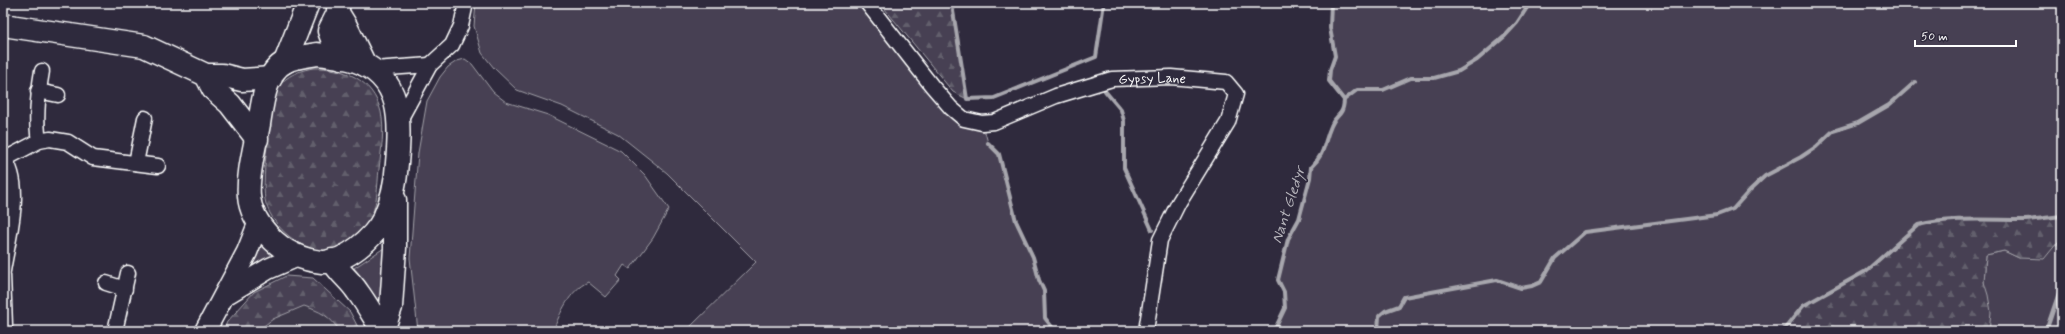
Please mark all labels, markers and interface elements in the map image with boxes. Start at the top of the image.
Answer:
scale bar [1915,22,2016,48]
text: 50 m [1921,29,1948,45]
street label: Gypsy Lane [1118,69,1187,89]
water label: Nant Gledyr [1267,163,1311,246]

